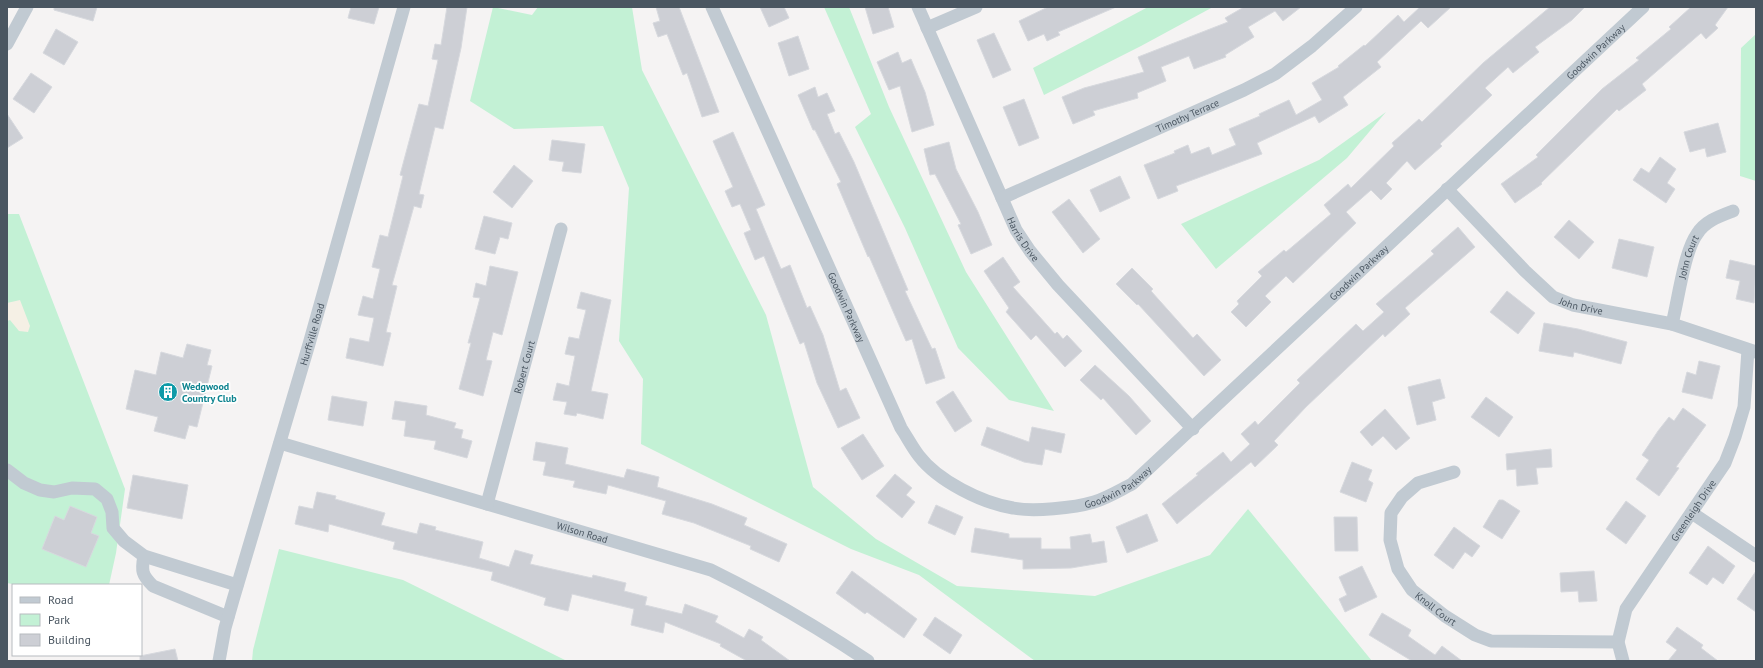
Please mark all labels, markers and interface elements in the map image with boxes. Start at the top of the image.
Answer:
street label: Goodwin Parkway [1564,21,1628,82]
street label: Timothy Terrace [1154,96,1221,135]
street label: Harris Drive [1004,215,1042,264]
street label: John Court [1675,232,1702,281]
street label: Goodwin Parkway [1327,242,1391,303]
street label: Goodwin Parkway [825,270,868,345]
street label: John Drive [1556,294,1604,318]
street label: Hurffville Road [297,302,327,367]
street label: Robert Court [511,338,538,395]
place label: Wedgwood Country Club [182,380,237,405]
building icon: Wedgwood Country Club [157,381,179,403]
street label: Goodwin Parkway [1083,463,1155,511]
street label: Greenleigh Drive [1668,477,1719,544]
street label: Wilson Road [555,519,609,546]
legend [12,584,142,656]
street label: Knoll Court [1412,589,1459,629]
text: Road [48,592,73,607]
text: Park [48,612,70,627]
text: Building [48,632,91,647]

